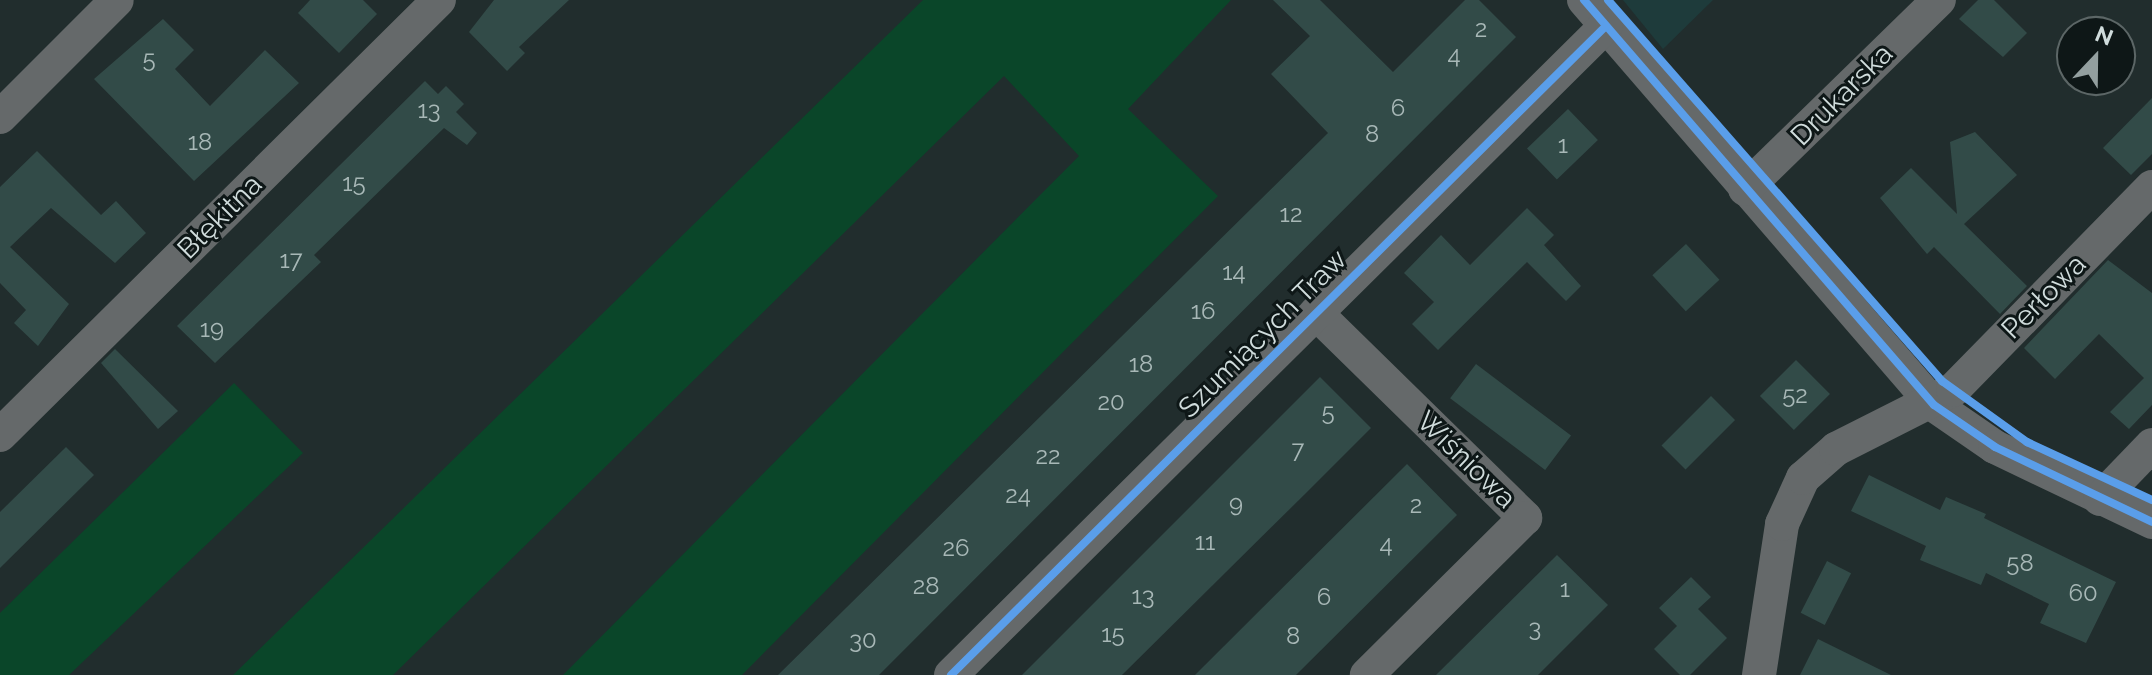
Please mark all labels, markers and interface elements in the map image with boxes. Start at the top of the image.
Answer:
house number: 2 [1475,15,1487,43]
north arrow [2056,16,2136,96]
text: N [2092,20,2117,51]
street label: Drukarska [1784,37,1900,153]
house number: 4 [1447,41,1461,69]
house number: 5 [142,45,156,73]
house number: 6 [1391,94,1405,122]
house number: 13 [417,96,441,124]
house number: 8 [1365,120,1379,148]
house number: 18 [188,128,212,156]
house number: 1 [1558,131,1568,159]
street label: Błękitna [171,168,269,266]
house number: 15 [342,169,366,197]
house number: 12 [1280,200,1302,228]
street label: Szumiących Traw [1172,243,1354,425]
house number: 17 [280,246,302,274]
street label: Perłowa [1995,248,2093,346]
house number: 14 [1222,258,1246,286]
house number: 16 [1191,297,1215,325]
house number: 19 [200,315,224,343]
house number: 18 [1129,350,1153,378]
house number: 52 [1782,381,1808,409]
house number: 20 [1097,388,1125,416]
house number: 5 [1321,398,1335,426]
street label: Wiśniowa [1409,404,1523,516]
house number: 7 [1292,436,1304,464]
house number: 22 [1035,442,1061,470]
house number: 24 [1005,481,1031,509]
house number: 9 [1229,490,1243,518]
house number: 2 [1410,491,1422,519]
house number: 11 [1195,528,1215,556]
house number: 4 [1379,530,1393,558]
house number: 26 [943,534,969,562]
house number: 58 [2006,549,2034,577]
house number: 28 [913,572,939,600]
house number: 1 [1560,575,1570,603]
house number: 60 [2068,579,2098,607]
house number: 13 [1131,582,1155,610]
house number: 6 [1317,583,1331,611]
house number: 3 [1529,614,1541,642]
house number: 15 [1101,620,1125,648]
house number: 8 [1286,622,1300,650]
house number: 30 [849,626,877,654]

